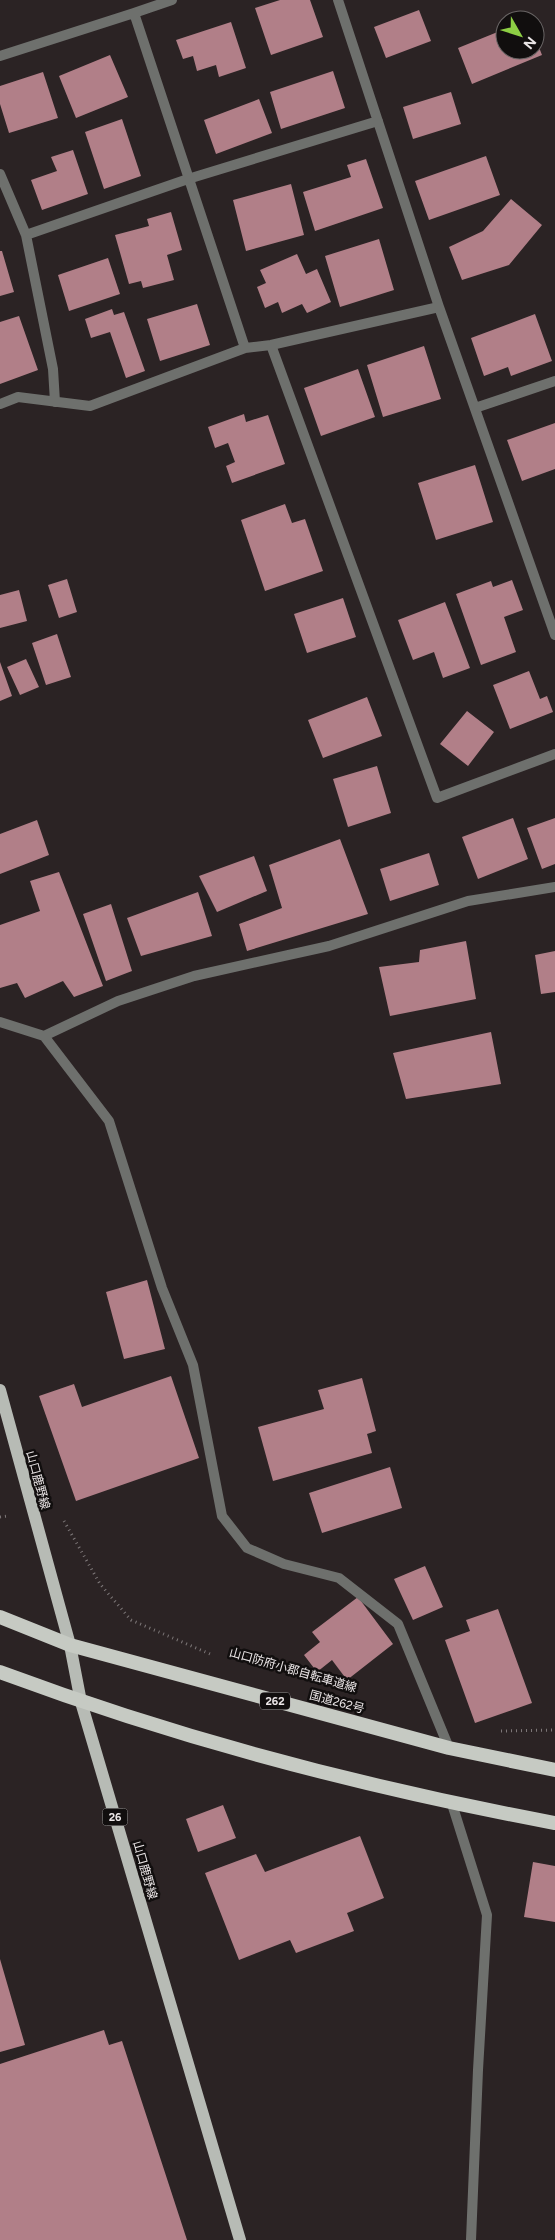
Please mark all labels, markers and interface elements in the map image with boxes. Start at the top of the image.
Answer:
north arrow [495,10,545,60]
text: N [520,33,540,52]
street label: 山口鹿野線 [23,1449,53,1511]
street label: 山口防府小郡自転車道線 [228,1645,358,1695]
street label: 国道262号 [308,1688,366,1716]
road number: 262 [260,1692,290,1710]
road number: 26 [102,1808,128,1825]
street label: 山口鹿野線 [130,1839,160,1901]

